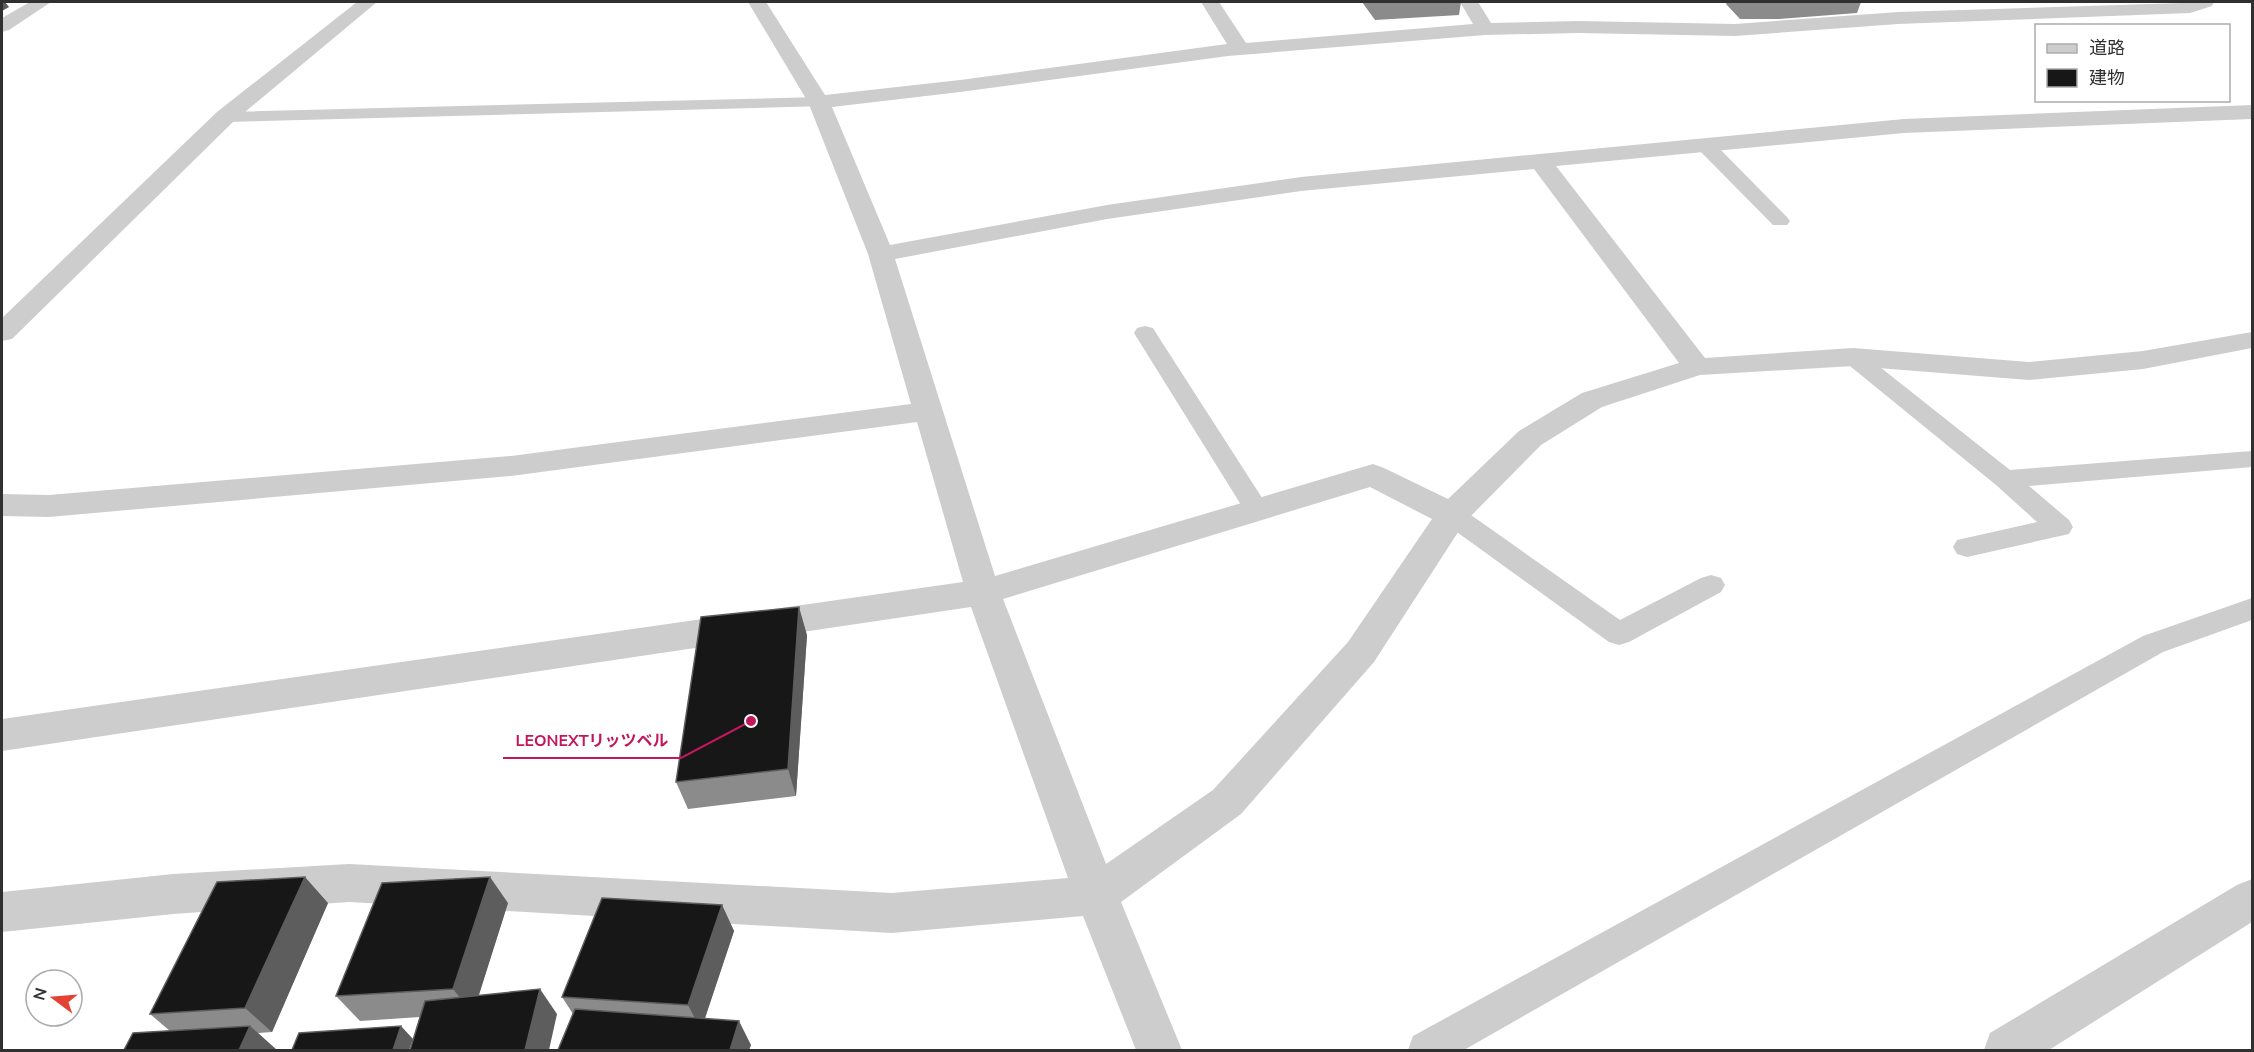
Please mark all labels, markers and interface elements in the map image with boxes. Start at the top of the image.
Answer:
legend [2035,24,2230,102]
text: 道路 [2089,36,2125,60]
text: 建物 [2089,66,2125,90]
callout: LEONEXTリッツベル [503,724,681,758]
text: LEONEXTリッツベル [515,730,669,752]
north arrow [24,968,84,1028]
text: N [28,985,53,1003]

